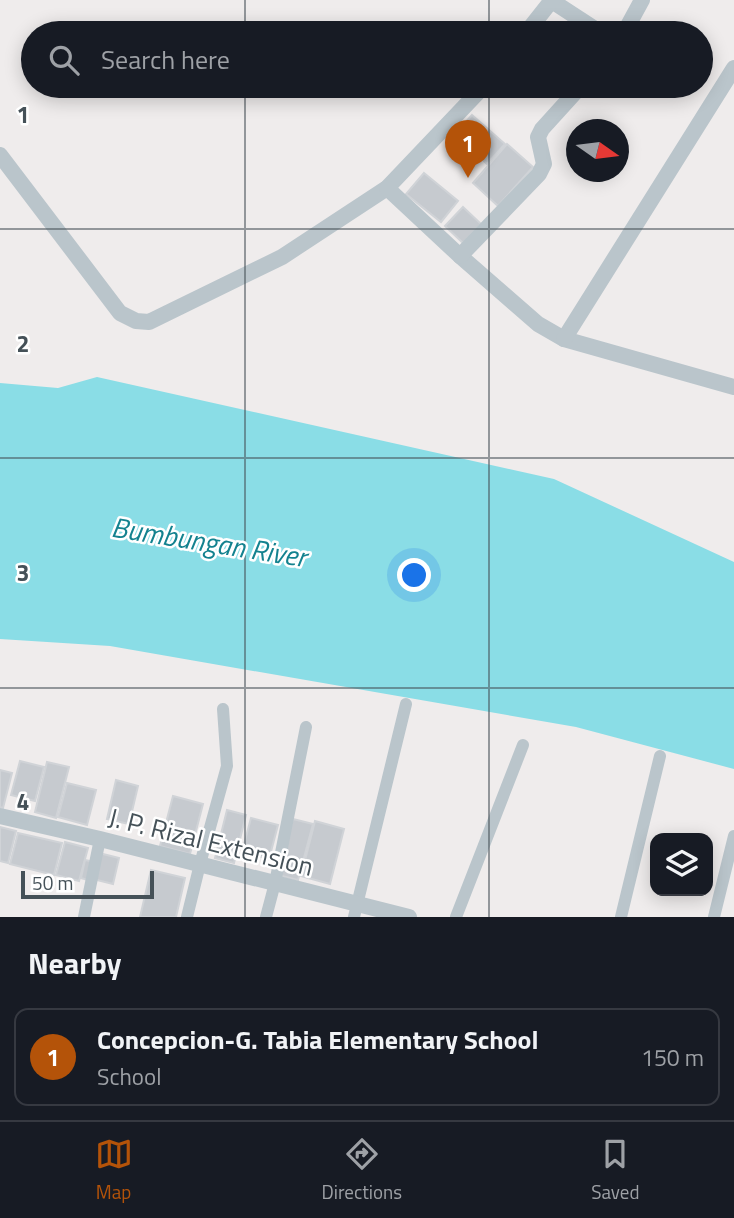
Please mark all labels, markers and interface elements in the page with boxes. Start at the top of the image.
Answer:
search box [21,21,713,98]
text: Search here [101,40,230,79]
icon: search [45,41,83,79]
text: 1 [17,97,29,132]
north arrow [566,119,629,182]
pin: 1 [445,120,491,178]
text: 2 [17,326,29,361]
water label: Bumbungan River [109,505,313,579]
text: 3 [17,555,29,590]
your location [397,558,431,592]
text: 4 [17,784,29,819]
street label: J. P. Rizal Extension [105,797,318,886]
map controls [650,833,713,896]
button: layers [650,833,713,896]
scale bar [21,868,154,900]
text: 50 m [32,868,73,897]
text: Nearby [28,940,121,986]
text: Concepcion-G. Tabia Elementary School [97,1020,538,1059]
text: 1 [47,1040,59,1075]
text: 150 m [641,1040,704,1075]
text: School [97,1059,161,1094]
tab: Map [95,1135,133,1206]
tab: Directions [322,1135,402,1206]
tab: Saved [591,1135,639,1206]

